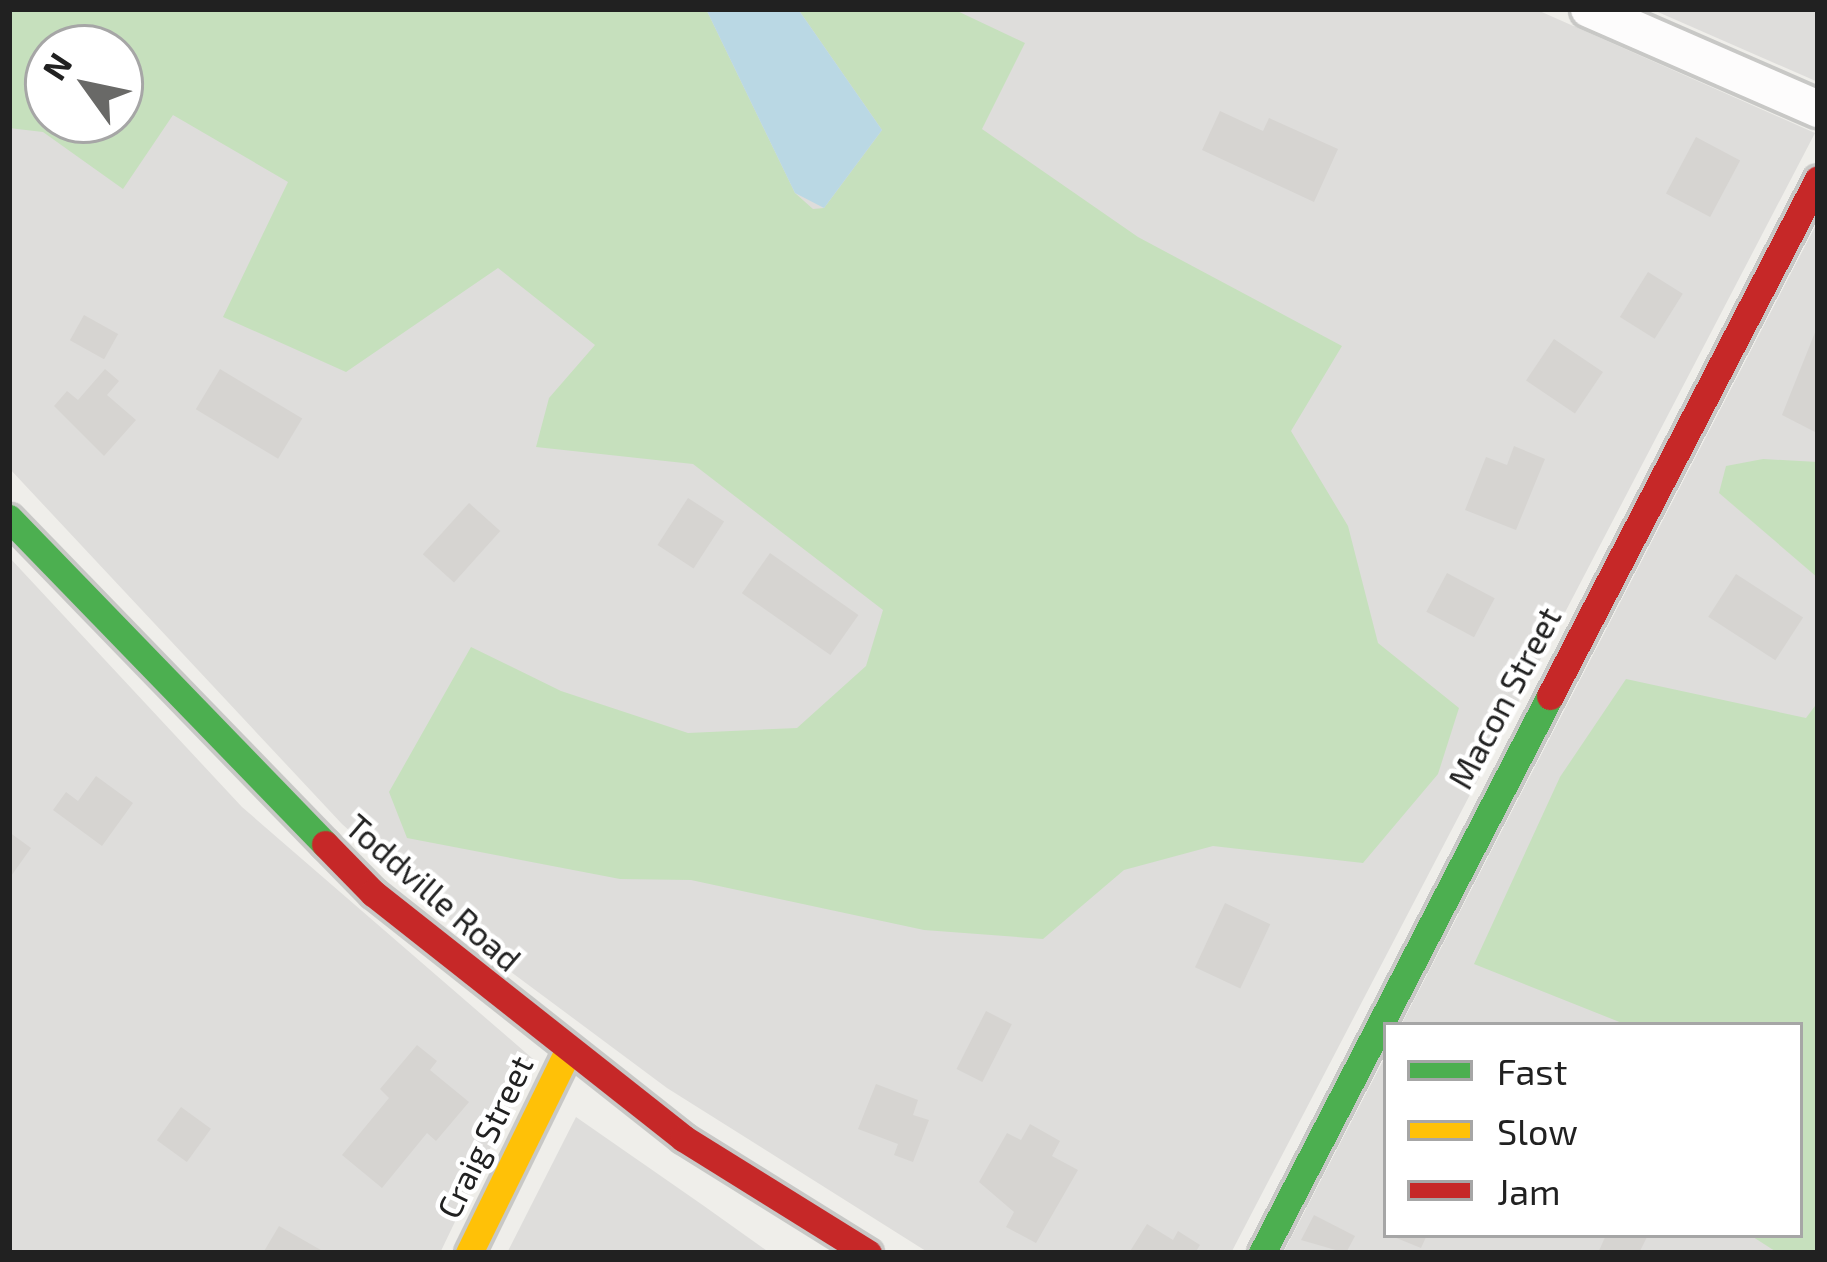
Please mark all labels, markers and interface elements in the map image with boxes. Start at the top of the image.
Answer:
north arrow [24,24,144,144]
text: N [33,45,80,87]
street label: Macon Street [1441,600,1569,796]
street label: Toddville Road [338,806,528,980]
legend [1383,1022,1803,1238]
street label: Craig Street [429,1049,541,1225]
text: Fast [1497,1049,1567,1092]
text: Slow [1497,1109,1578,1152]
text: Jam [1497,1169,1561,1212]

